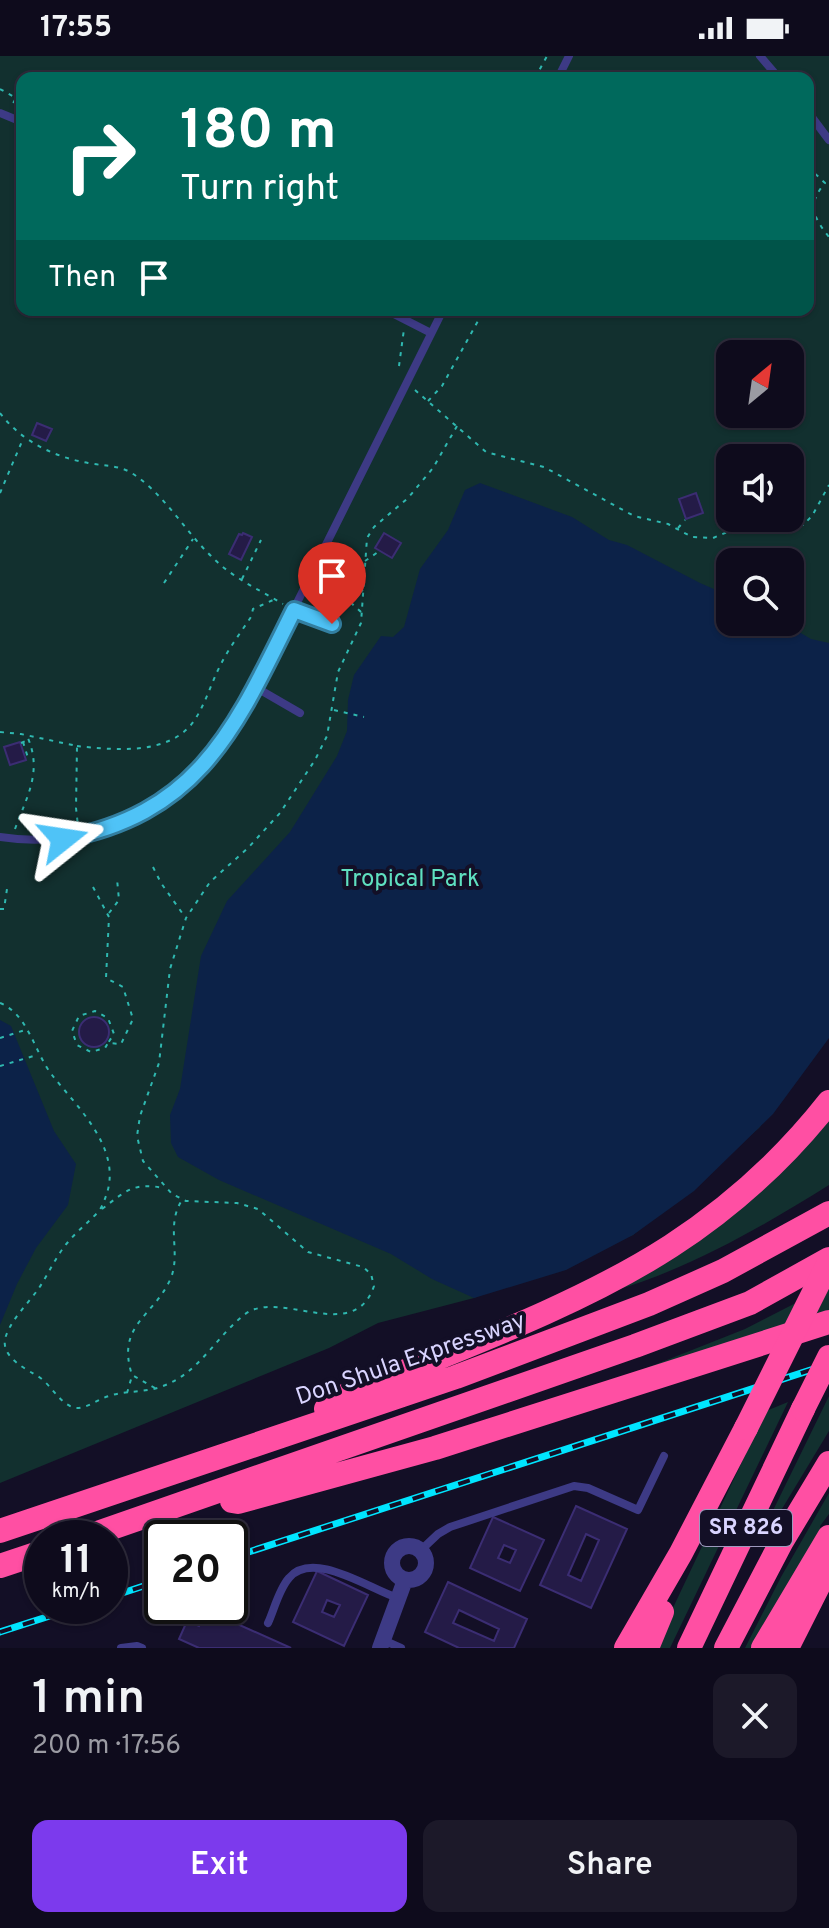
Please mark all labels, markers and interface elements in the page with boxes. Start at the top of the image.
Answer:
text: 17:55 [40,10,112,47]
text: 180 m [180,98,337,168]
icon: right [48,104,152,208]
text: Turn right [180,167,339,213]
icon: arrive [132,256,176,300]
text: Then [48,260,116,297]
north arrow [716,340,804,428]
map controls [716,340,804,636]
button: sound [716,444,804,532]
pin [298,542,366,624]
button: search [716,548,804,636]
icon: arrive [310,554,354,598]
position arrow [21,797,105,881]
park label: Tropical Park [340,865,480,895]
street label: Don Shula Expressway [292,1307,530,1413]
road number: SR 826 [700,1510,792,1546]
speed limit sign: 20 [144,1520,248,1624]
text: 11 [60,1537,92,1587]
text: km/h [52,1579,100,1605]
text: 1 min [32,1670,145,1730]
button: close [713,1674,797,1758]
text: 200 m · 17:56 [32,1730,181,1763]
button: Exit [32,1820,407,1912]
button: Share [423,1820,797,1912]

